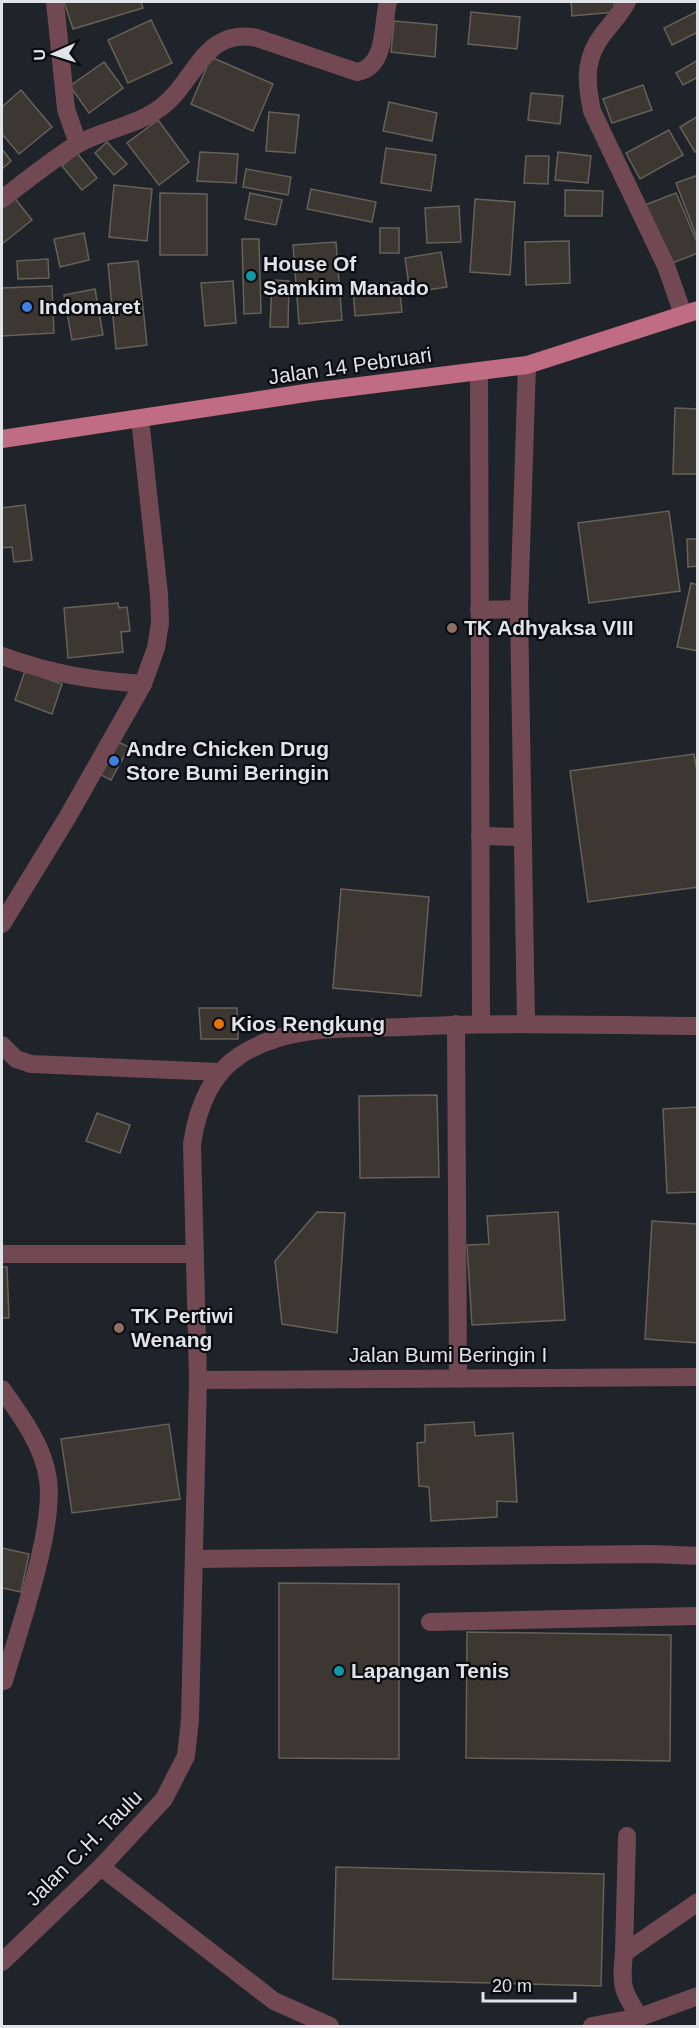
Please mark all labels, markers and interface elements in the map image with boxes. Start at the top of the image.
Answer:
north arrow [24,24,84,84]
text: U [31,49,48,61]
place label: House Of Samkim Manado [263,252,429,299]
marker: House Of Samkim Manado [244,269,258,283]
place label: Indomaret [39,295,141,318]
marker: Indomaret [20,300,34,314]
street label: Jalan 14 Pebruari [267,343,433,388]
place label: TK Adhyaksa VIII [464,616,634,639]
marker: TK Adhyaksa VIII [445,621,459,635]
place label: Andre Chicken Drug Store Bumi Beringin [126,737,329,784]
marker: Andre Chicken Drug Store Bumi Beringin [107,754,121,768]
place label: Kios Rengkung [231,1012,385,1035]
marker: Kios Rengkung [212,1017,226,1031]
place label: TK Pertiwi Wenang [131,1304,234,1351]
marker: TK Pertiwi Wenang [112,1321,126,1335]
street label: Jalan Bumi Beringin I [349,1343,547,1366]
place label: Lapangan Tenis [351,1659,509,1682]
marker: Lapangan Tenis [332,1664,346,1678]
street label: Jalan C.H. Taulu [21,1785,146,1910]
scale bar [483,1965,574,2003]
text: 20 m [492,1976,532,1996]

